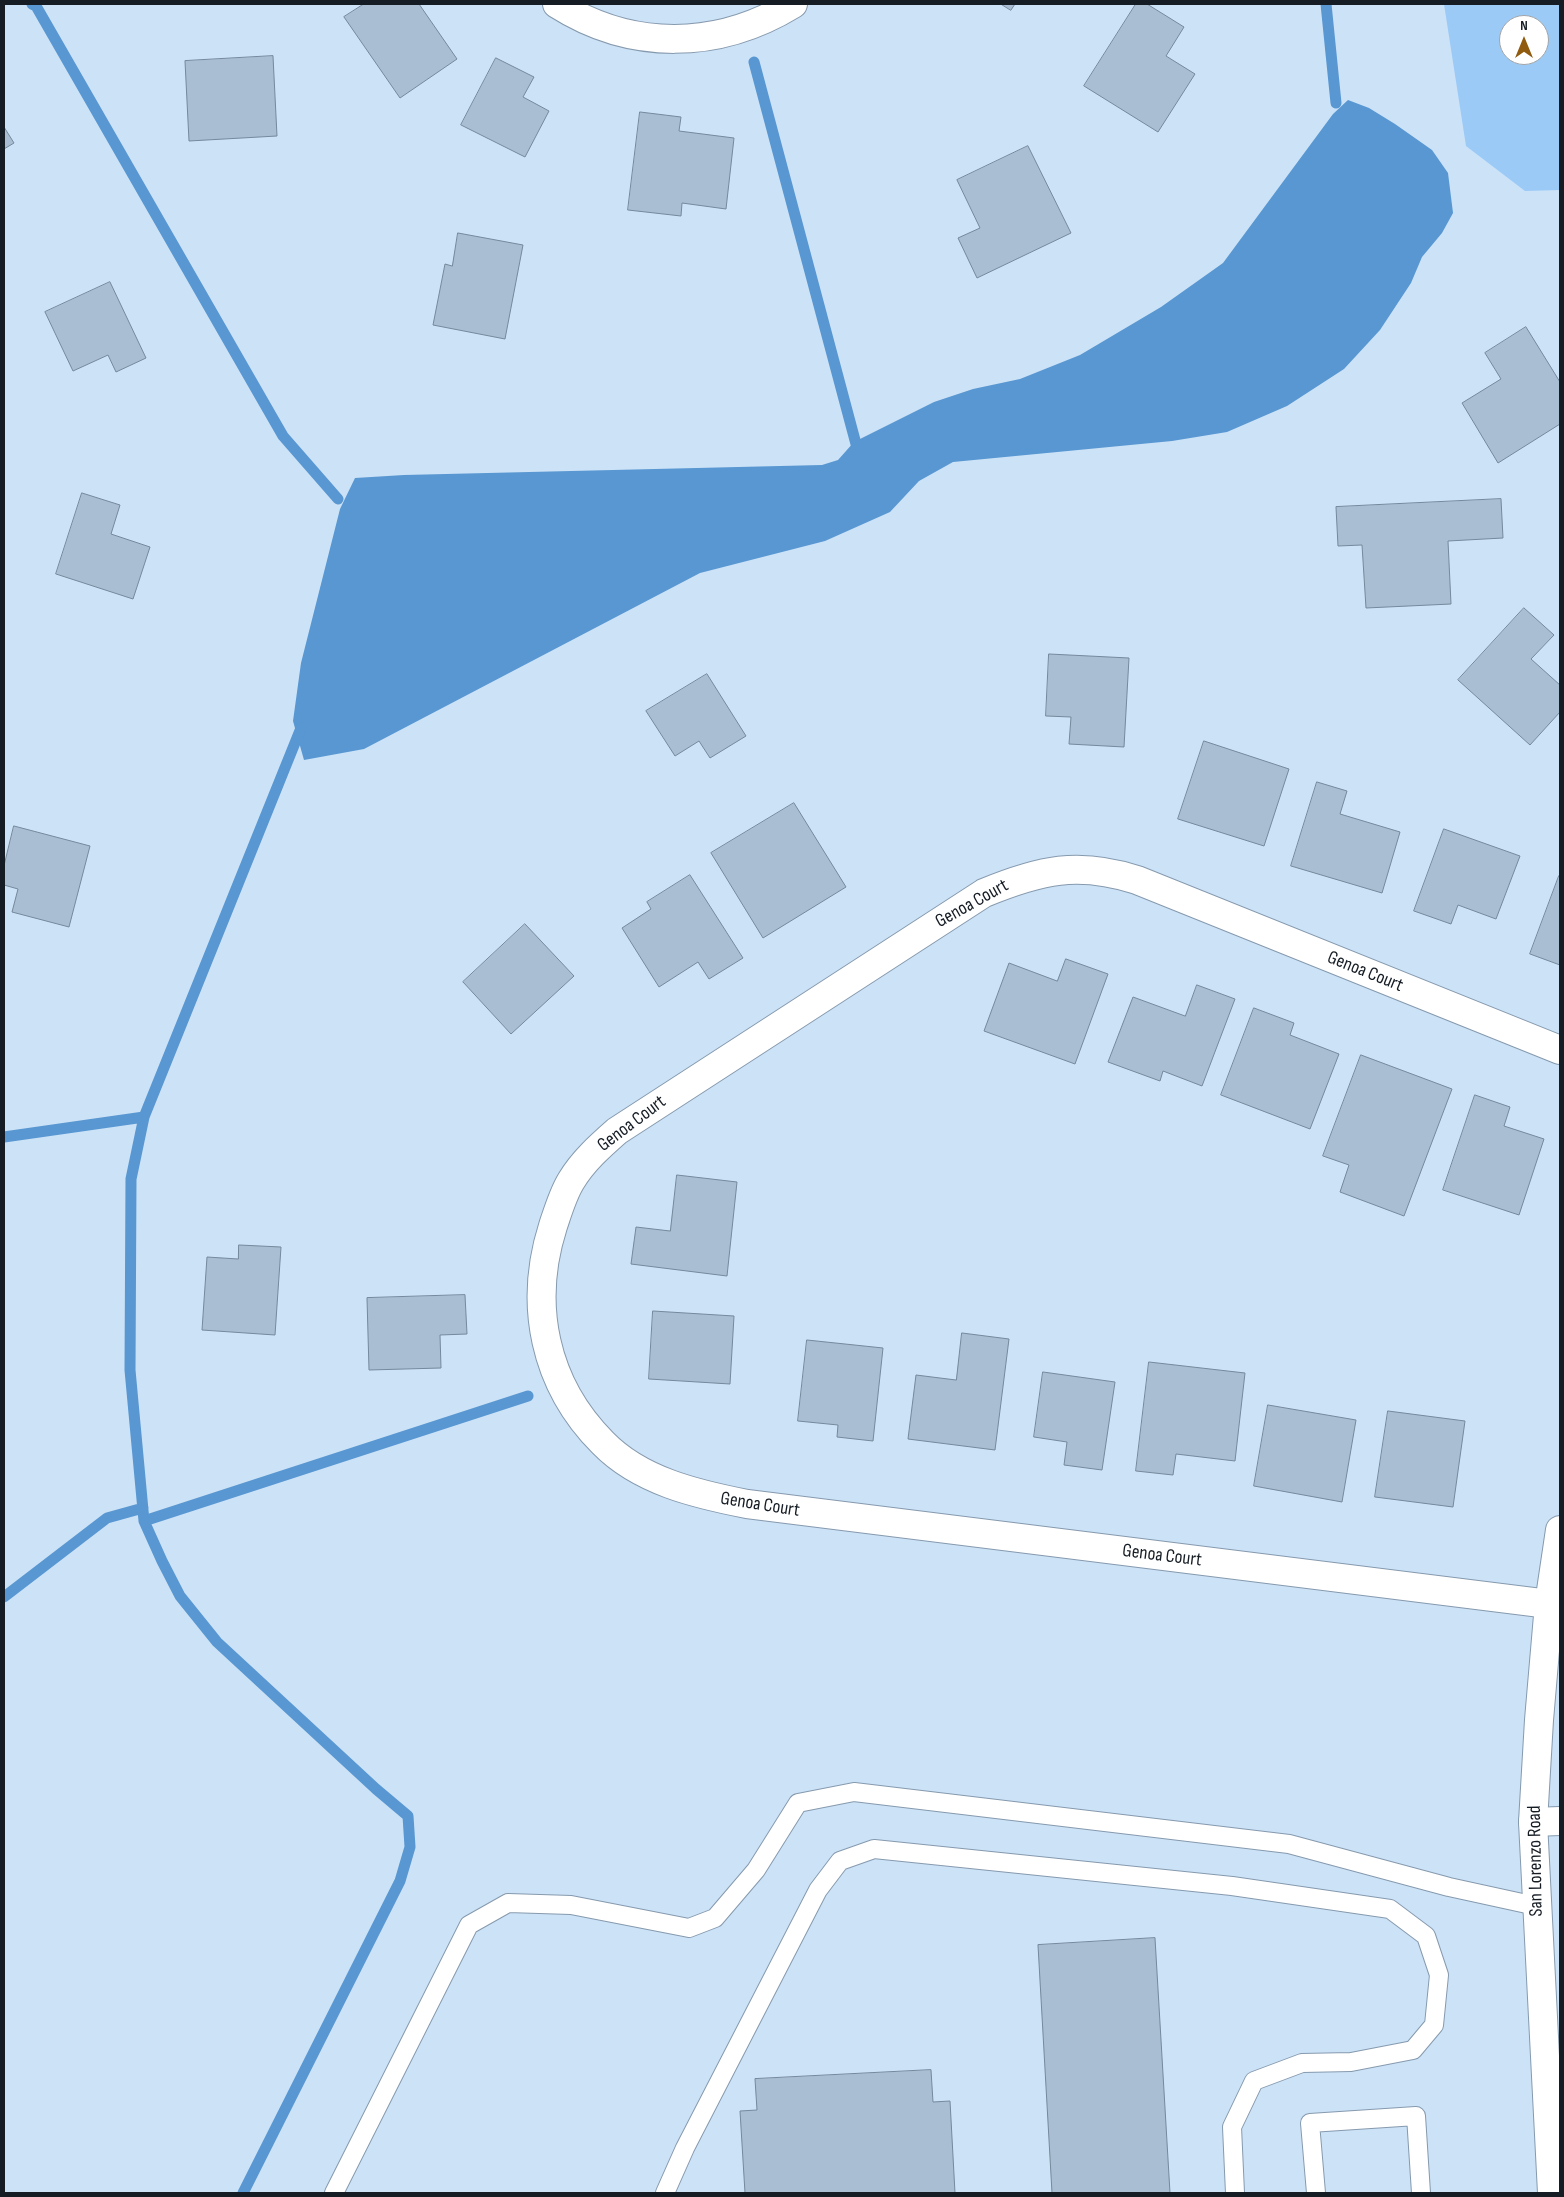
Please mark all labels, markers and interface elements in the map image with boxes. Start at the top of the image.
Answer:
north arrow [1499,15,1549,65]
text: N [1520,17,1528,34]
street label: Genoa Court [932,875,1012,933]
street label: Genoa Court [1324,946,1406,998]
street label: Genoa Court [593,1091,671,1157]
street label: Genoa Court [719,1487,801,1523]
street label: Genoa Court [1121,1540,1203,1572]
street label: San Lorenzo Road [1524,1805,1548,1917]

